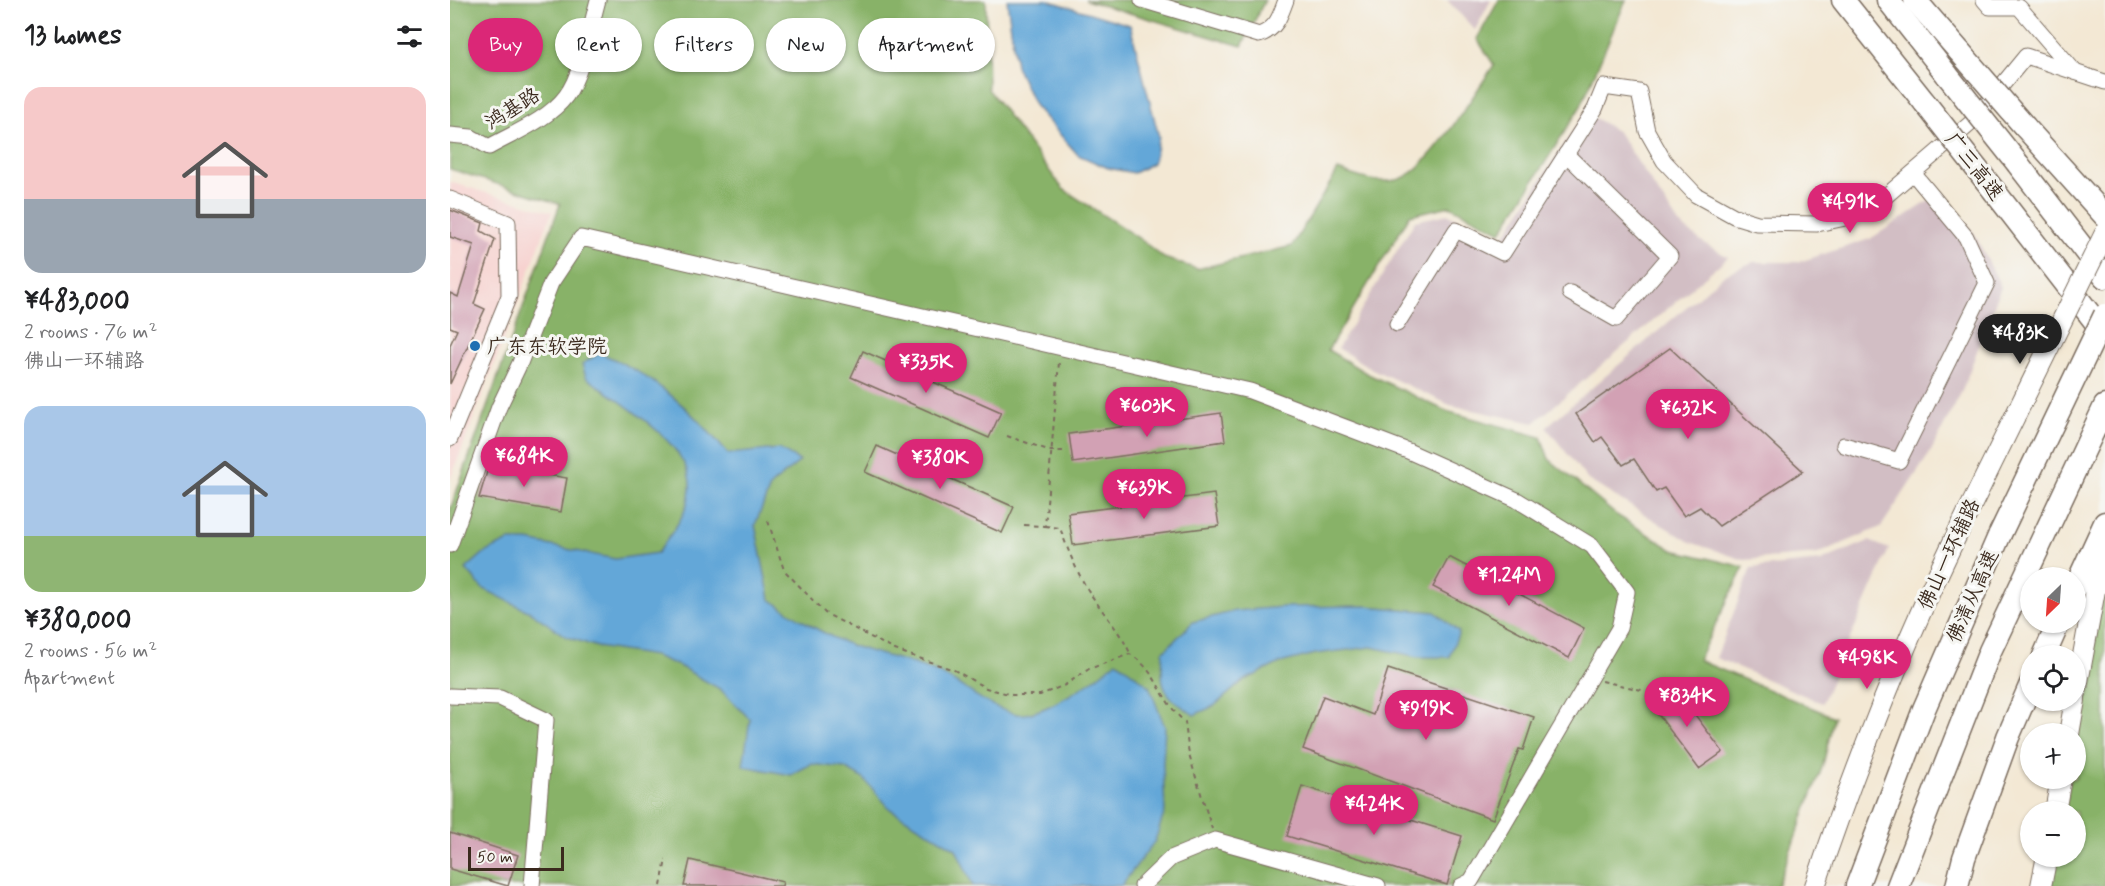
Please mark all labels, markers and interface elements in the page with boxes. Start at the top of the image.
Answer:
chip: Buy [468,18,543,72]
chip: Rent [555,18,642,72]
chip: Filters [654,18,754,72]
chip: New [766,18,846,72]
chip: Apartment [858,18,995,72]
text: 13 homes [24,19,122,53]
icon: filters [393,20,426,53]
street label: 鸿基路 [480,81,546,137]
icon: home [171,126,279,234]
street label: 广三高速 [1939,127,2009,207]
pin: ¥491K [1808,183,1892,234]
text: ¥491K [1822,189,1878,216]
text: ¥483,000 [24,285,130,319]
pin: ¥483K [1978,314,2062,365]
text: 2 rooms · 76 m² [24,319,157,346]
text: ¥483K [1992,320,2048,347]
place label: 广东东软学院 [487,334,607,361]
marker: 广东东软学院 [468,339,482,353]
pin: ¥335K [884,343,968,394]
text: 佛山一环辅路 [24,348,144,375]
text: ¥335K [899,349,953,376]
pin: ¥603K [1105,387,1189,438]
pin: ¥632K [1646,389,1730,440]
text: ¥603K [1119,393,1175,420]
text: ¥632K [1660,395,1716,422]
pin: ¥684K [482,437,566,488]
pin: ¥380K [898,439,982,490]
text: ¥684K [495,443,553,470]
icon: home [171,445,279,553]
text: ¥380K [911,445,969,472]
pin: ¥639K [1102,469,1186,520]
text: ¥639K [1117,475,1171,502]
street label: 佛山一环辅路 [1912,494,1987,615]
street label: 佛清从高速 [1941,545,2006,648]
pin: ¥1.24M [1460,556,1558,607]
text: ¥1.24M [1477,562,1541,589]
north arrow [2020,567,2086,633]
map controls [2020,567,2086,867]
text: ¥380,000 [24,604,131,638]
text: 2 rooms · 56 m² [24,638,157,665]
pin: ¥498K [1825,639,1909,690]
text: ¥498K [1837,645,1897,672]
button: locate [2020,645,2086,711]
text: Apartment [24,665,115,692]
pin: ¥834K [1645,677,1729,728]
text: ¥834K [1658,683,1716,710]
pin: ¥919K [1384,690,1468,741]
text: ¥919K [1399,696,1453,723]
button: + [2020,723,2086,789]
pin: ¥424K [1332,785,1416,836]
text: ¥424K [1344,791,1404,818]
button: − [2020,801,2086,867]
scale bar [468,844,564,872]
text: 50 m [477,847,513,868]

